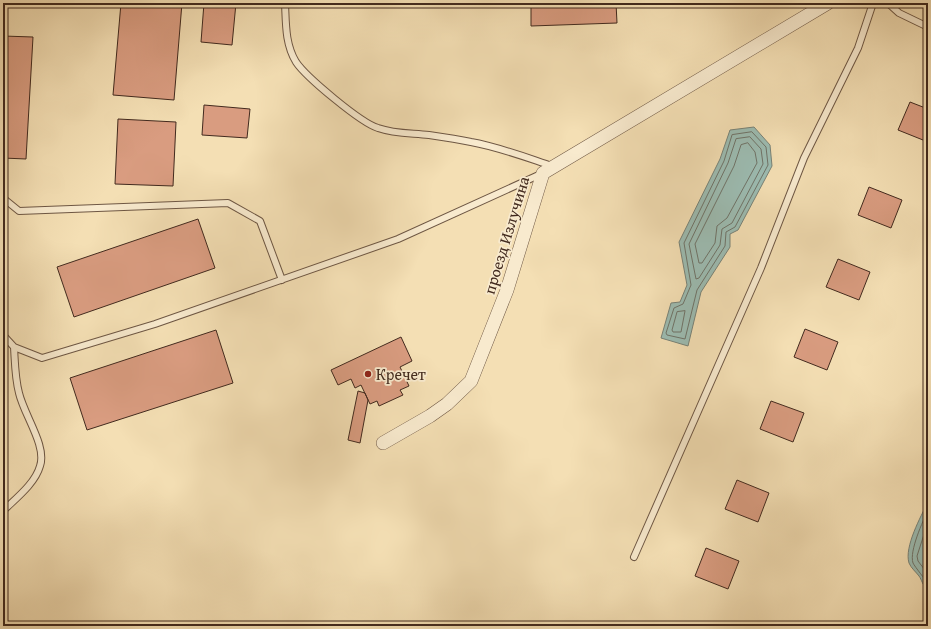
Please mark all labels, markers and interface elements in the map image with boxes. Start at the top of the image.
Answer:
street label: проезд Излучина [477,173,535,297]
place label: Кречет [376,362,426,386]
marker: Кречет [363,369,373,379]

